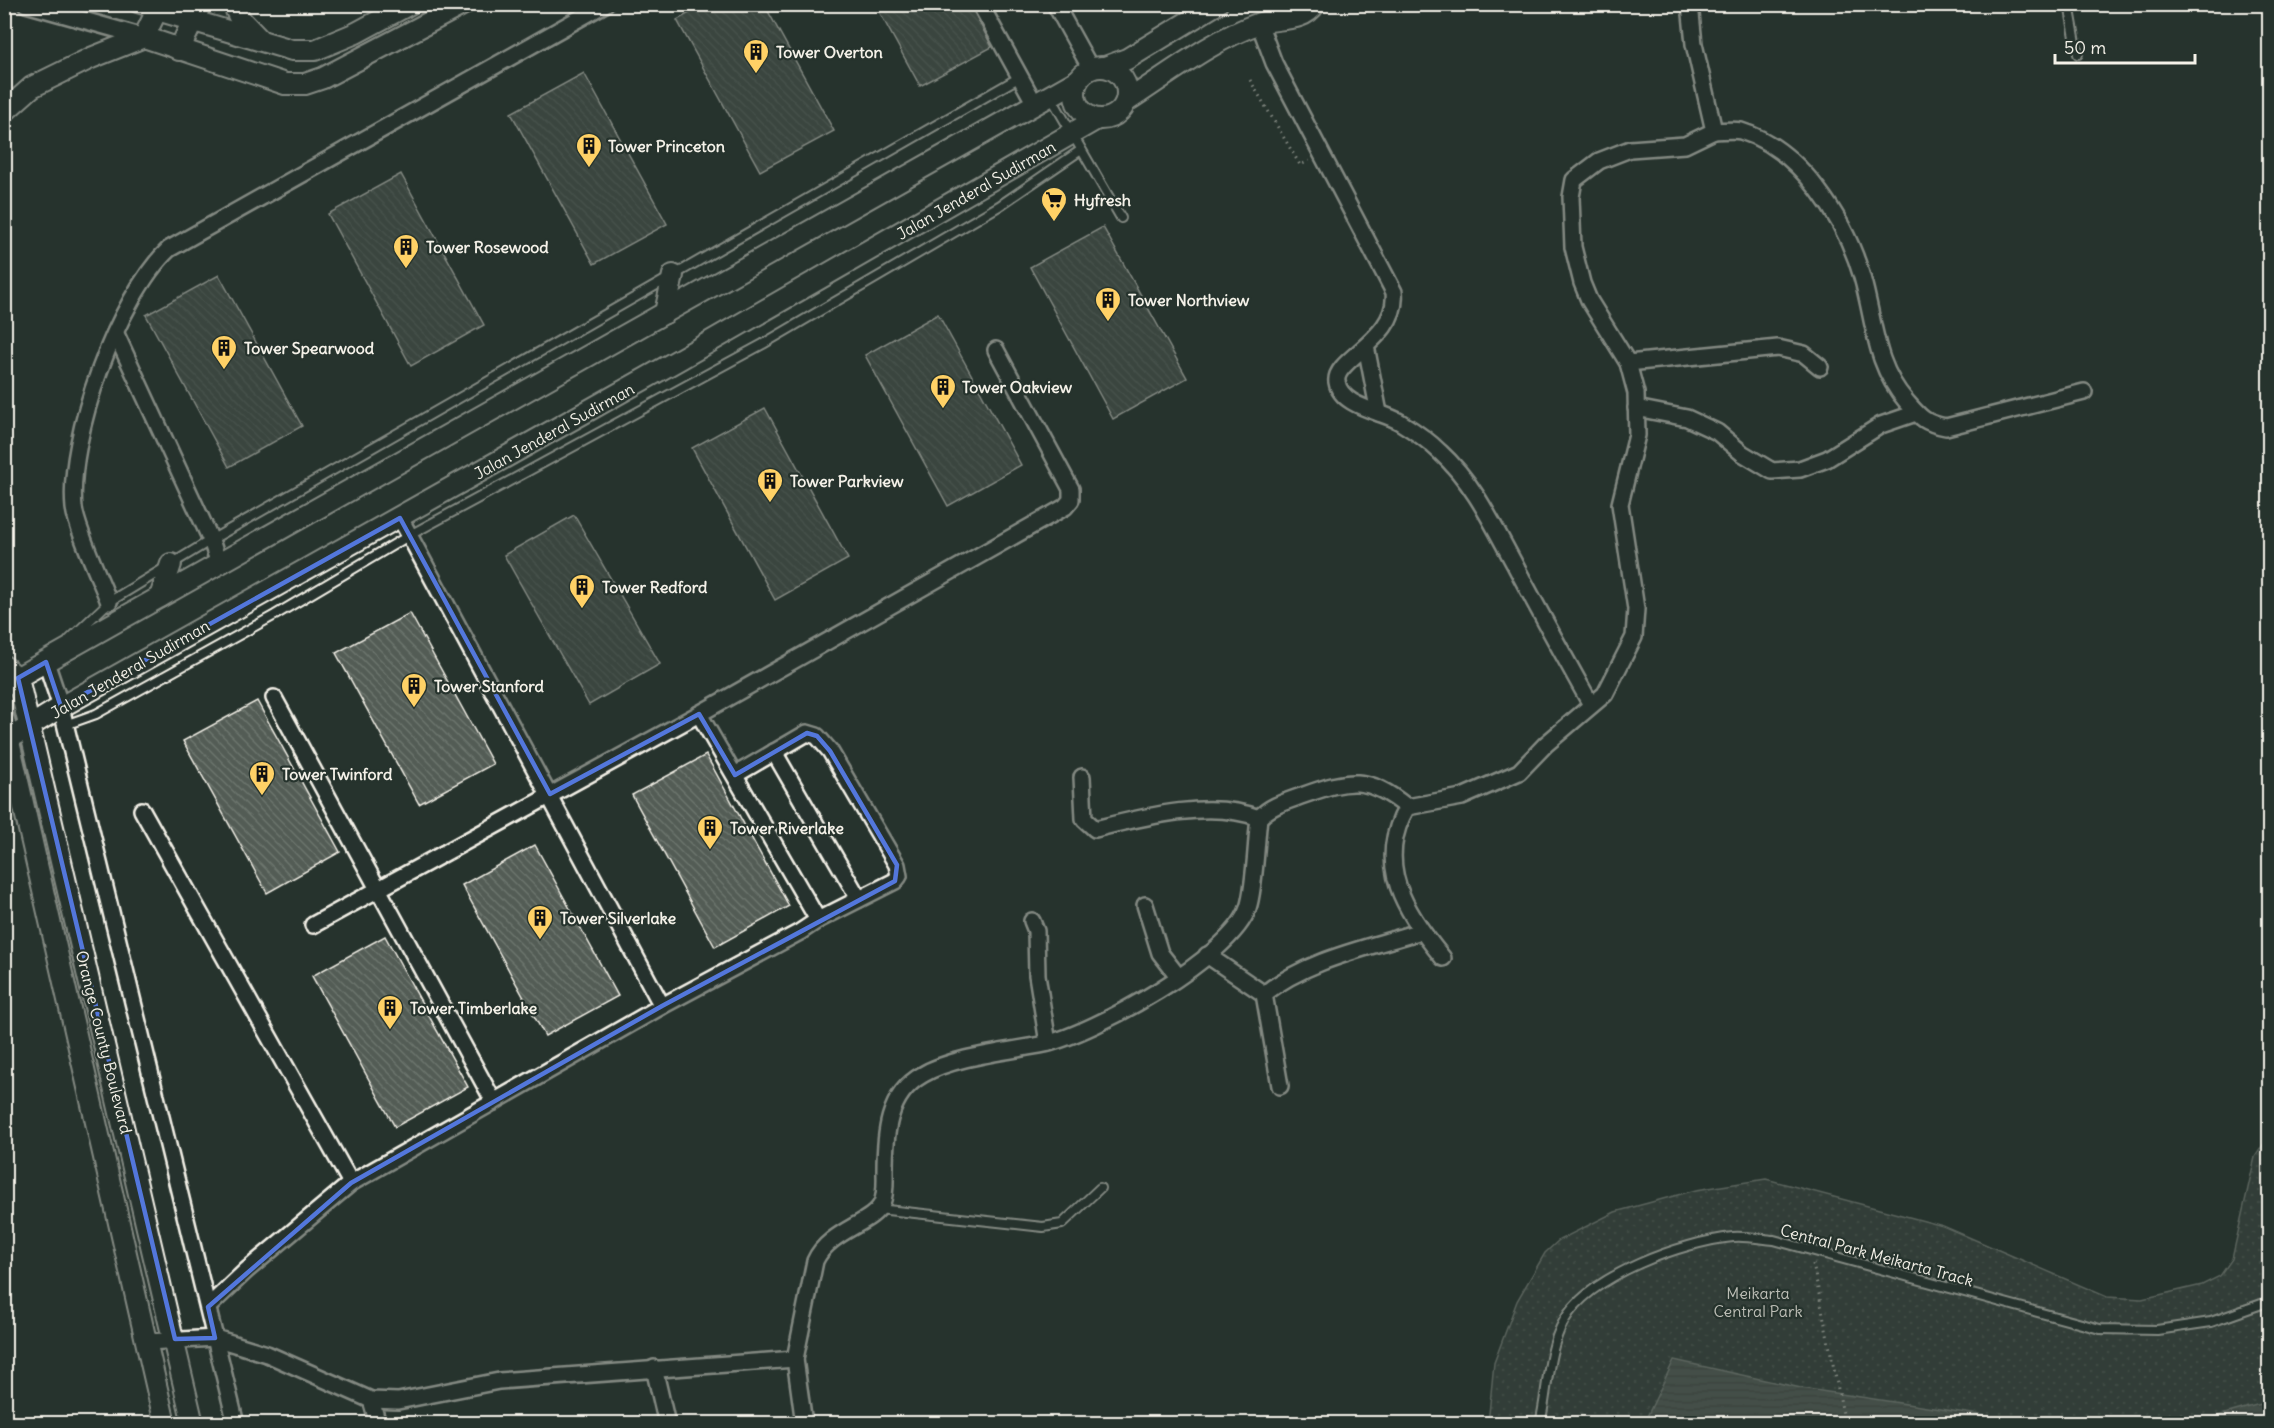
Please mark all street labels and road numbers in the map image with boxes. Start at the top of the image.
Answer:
street label: Jalan Jenderal Sudirman [893,136,1059,244]
street label: Jalan Jenderal Sudirman [470,379,638,483]
street label: Jalan Jenderal Sudirman [47,615,213,723]
street label: Orange County Boulevard [72,948,136,1136]
street label: Central Park Meikarta Track [1778,1220,1976,1290]

